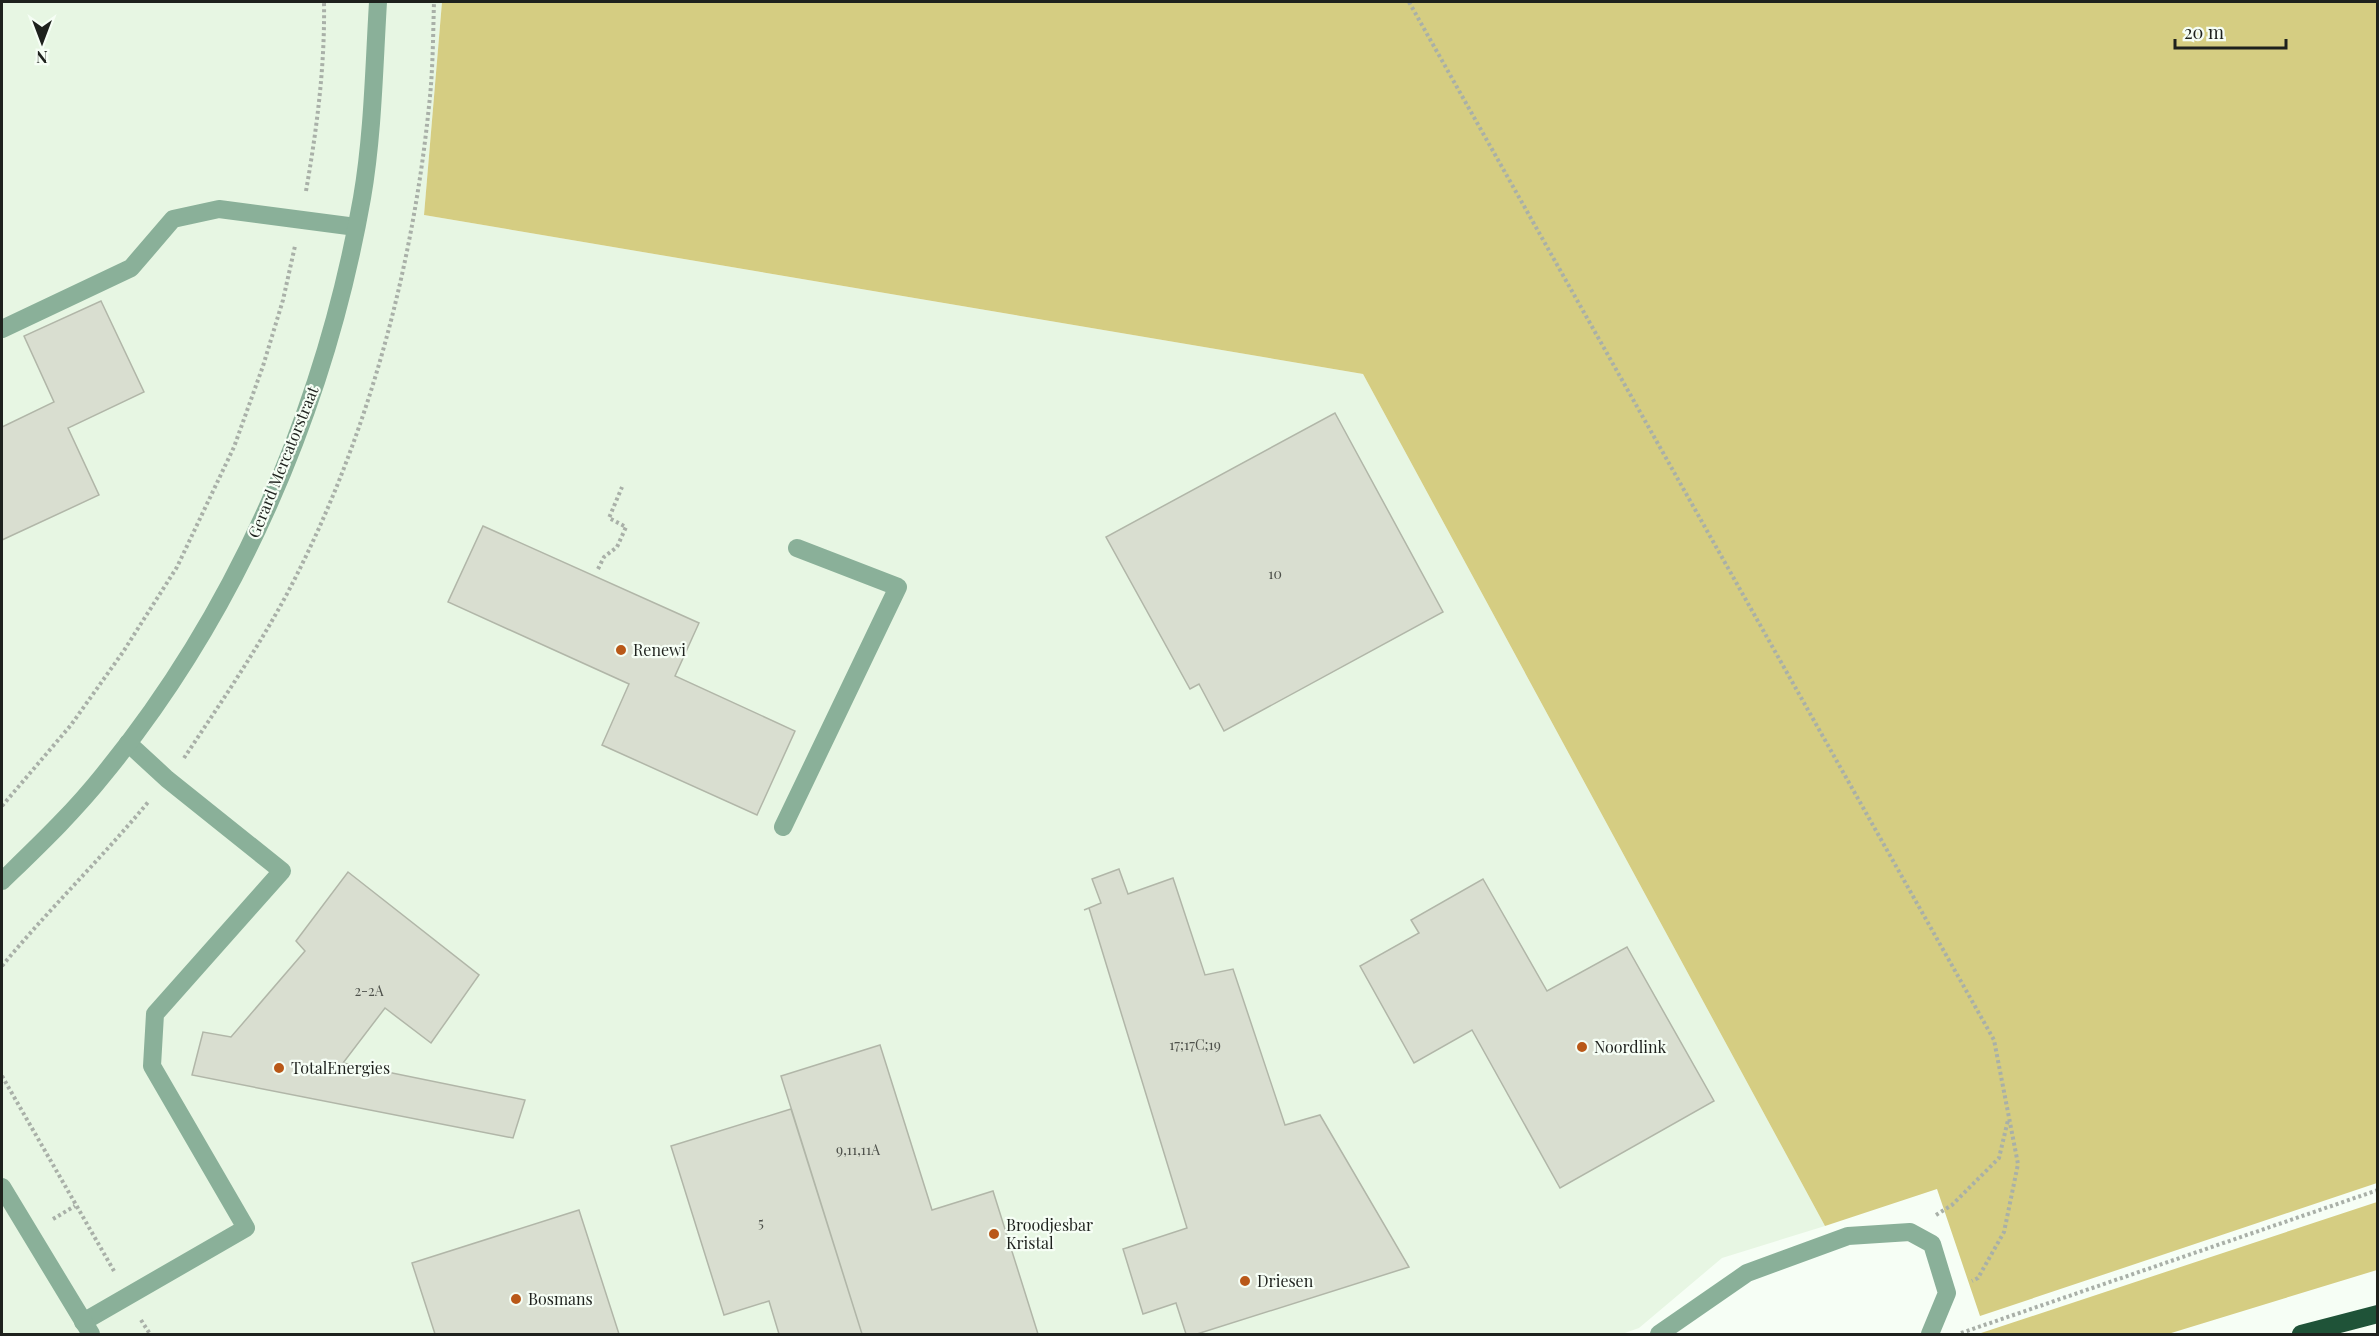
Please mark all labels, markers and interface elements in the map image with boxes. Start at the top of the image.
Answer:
north arrow [12,12,72,72]
scale bar [2175,12,2286,50]
text: 20 m [2184,20,2224,44]
text: N [36,47,48,68]
street label: Gerard Mercatorstraat [242,383,323,541]
house number: 10 [1268,564,1282,583]
place label: Renewi [633,639,686,660]
marker: Renewi [614,643,628,657]
house number: 2-2A [354,981,384,1000]
house number: 17;17C;19 [1169,1035,1221,1054]
place label: Noordlink [1594,1036,1666,1057]
marker: Noordlink [1575,1040,1589,1054]
place label: TotalEnergies [291,1057,390,1078]
marker: TotalEnergies [272,1061,286,1075]
house number: 9,11,11A [836,1140,880,1159]
house number: 5 [758,1213,764,1232]
place label: Broodjesbar Kristal [1006,1214,1093,1253]
marker: Broodjesbar Kristal [987,1227,1001,1241]
place label: Driesen [1257,1270,1314,1291]
marker: Driesen [1238,1274,1252,1288]
place label: Bosmans [528,1288,593,1309]
marker: Bosmans [509,1292,523,1306]

